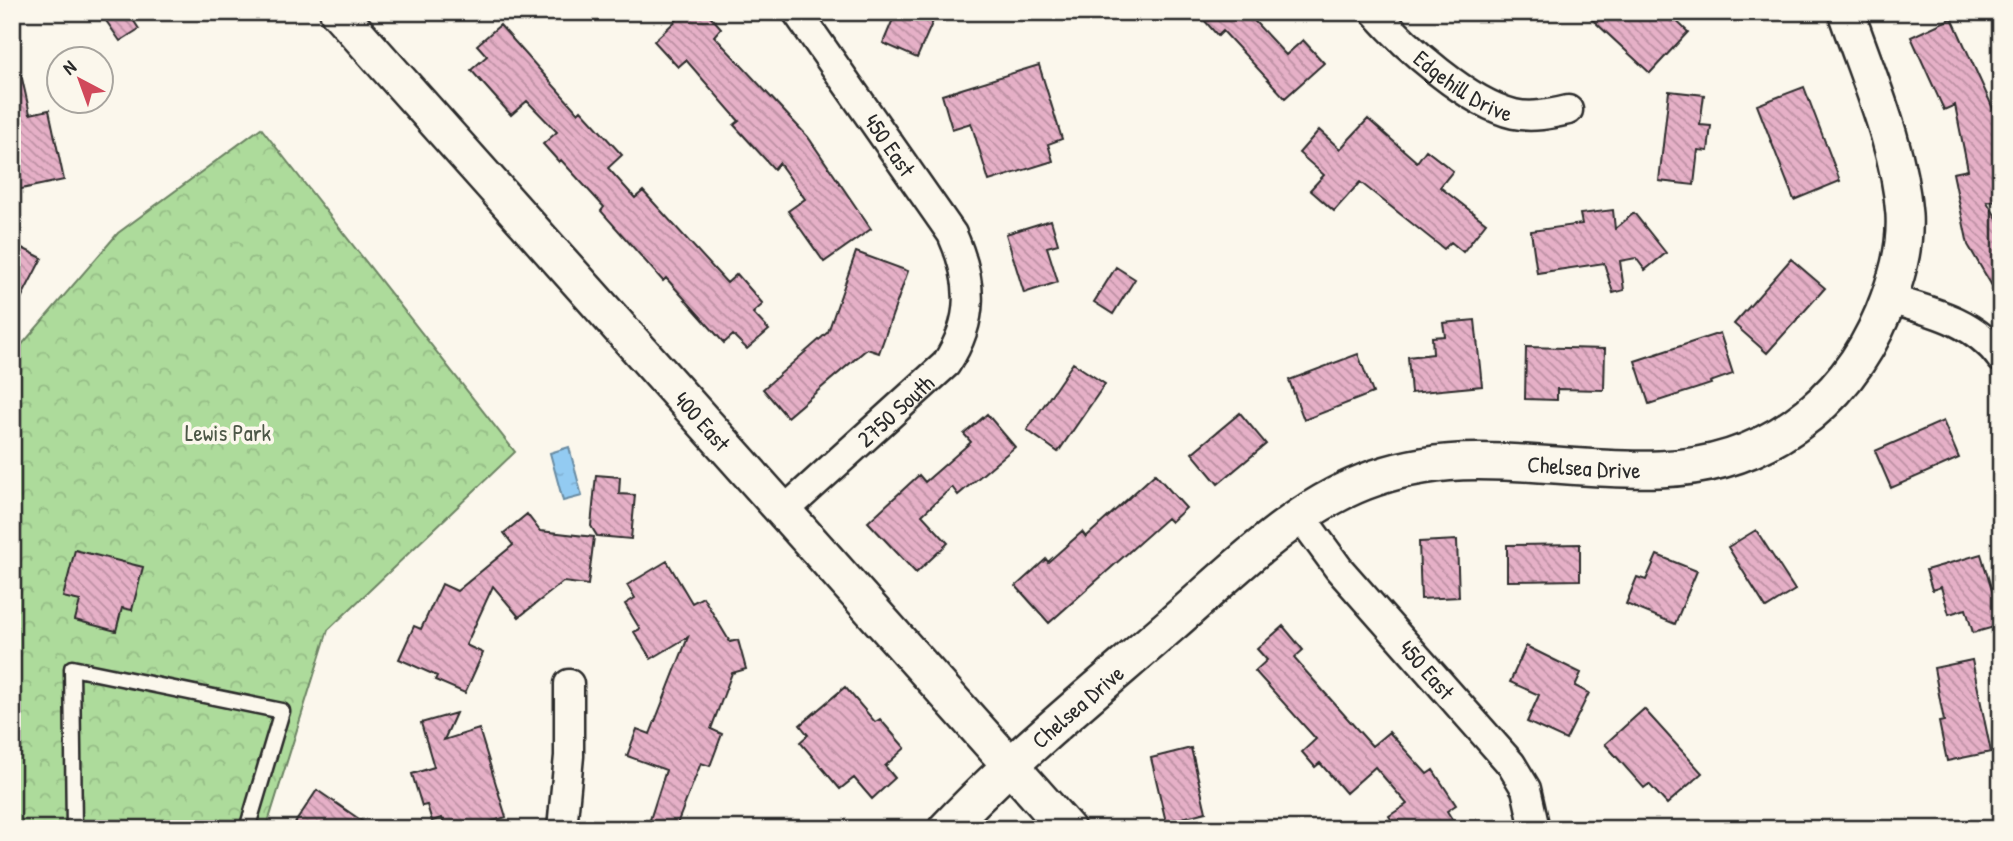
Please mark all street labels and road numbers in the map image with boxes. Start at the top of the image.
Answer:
street label: Edgehill Drive [1407,43,1516,128]
street label: 450 East [857,107,923,183]
street label: 2750 South [850,367,941,453]
street label: 400 East [668,384,739,458]
street label: Chelsea Drive [1526,447,1640,485]
street label: 450 East [1393,633,1463,706]
street label: Chelsea Drive [1024,657,1130,755]

